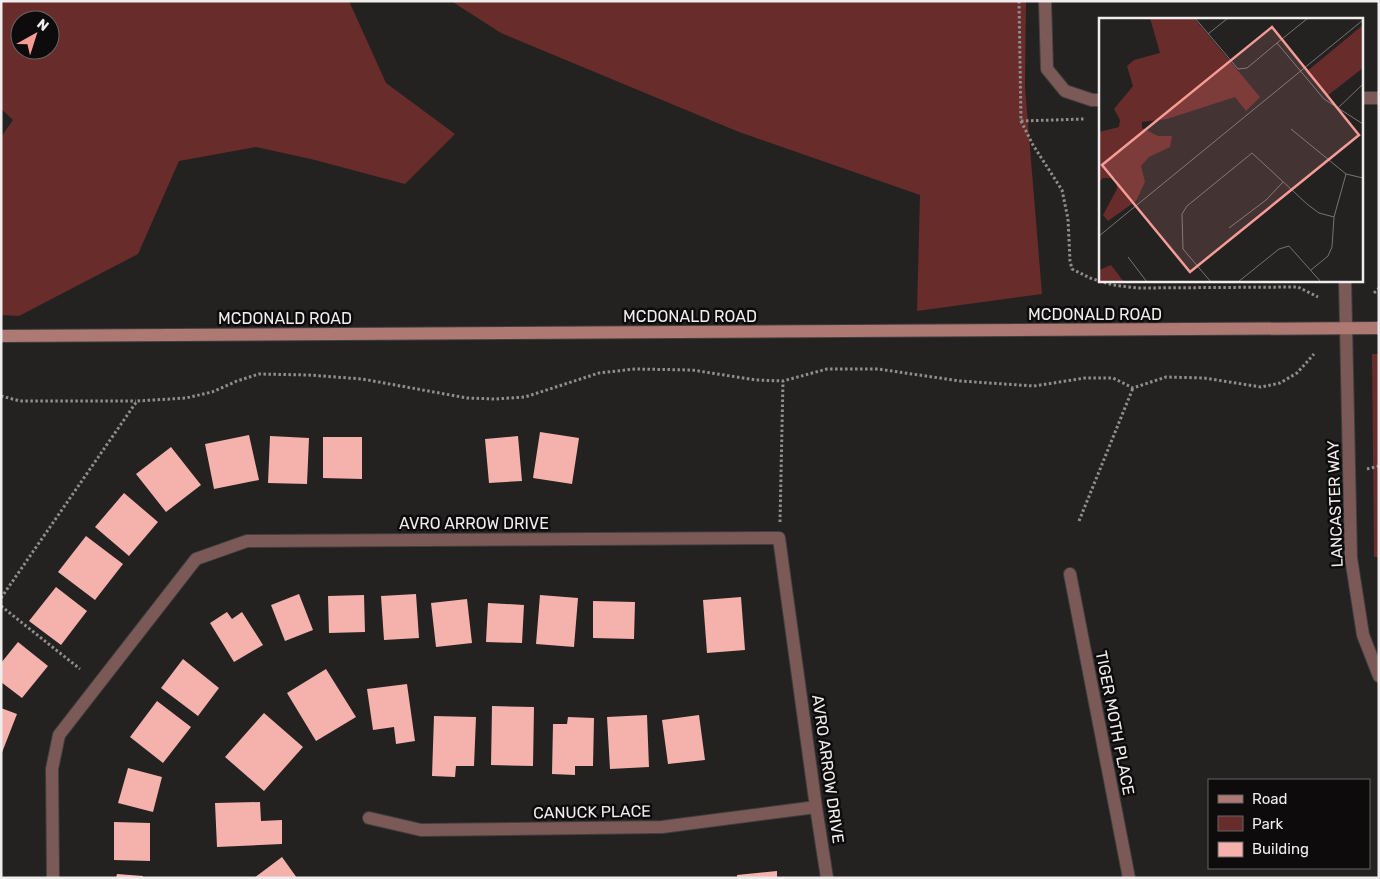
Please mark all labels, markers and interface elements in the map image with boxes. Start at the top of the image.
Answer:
north arrow [10,10,60,60]
text: N [34,16,52,35]
inset map [1099,18,1362,281]
street label: MCDONALD ROAD [1028,305,1162,324]
street label: MCDONALD ROAD [623,307,757,326]
street label: MCDONALD ROAD [218,309,352,328]
street label: LANCASTER WAY [1323,440,1347,568]
street label: AVRO ARROW DRIVE [399,514,549,533]
street label: TIGER MOTH PLACE [1092,649,1138,797]
street label: AVRO ARROW DRIVE [808,693,848,845]
legend [1208,779,1370,869]
text: Road [1252,790,1288,808]
street label: CANUCK PLACE [533,801,651,823]
text: Park [1252,815,1283,833]
text: Building [1252,840,1309,858]

